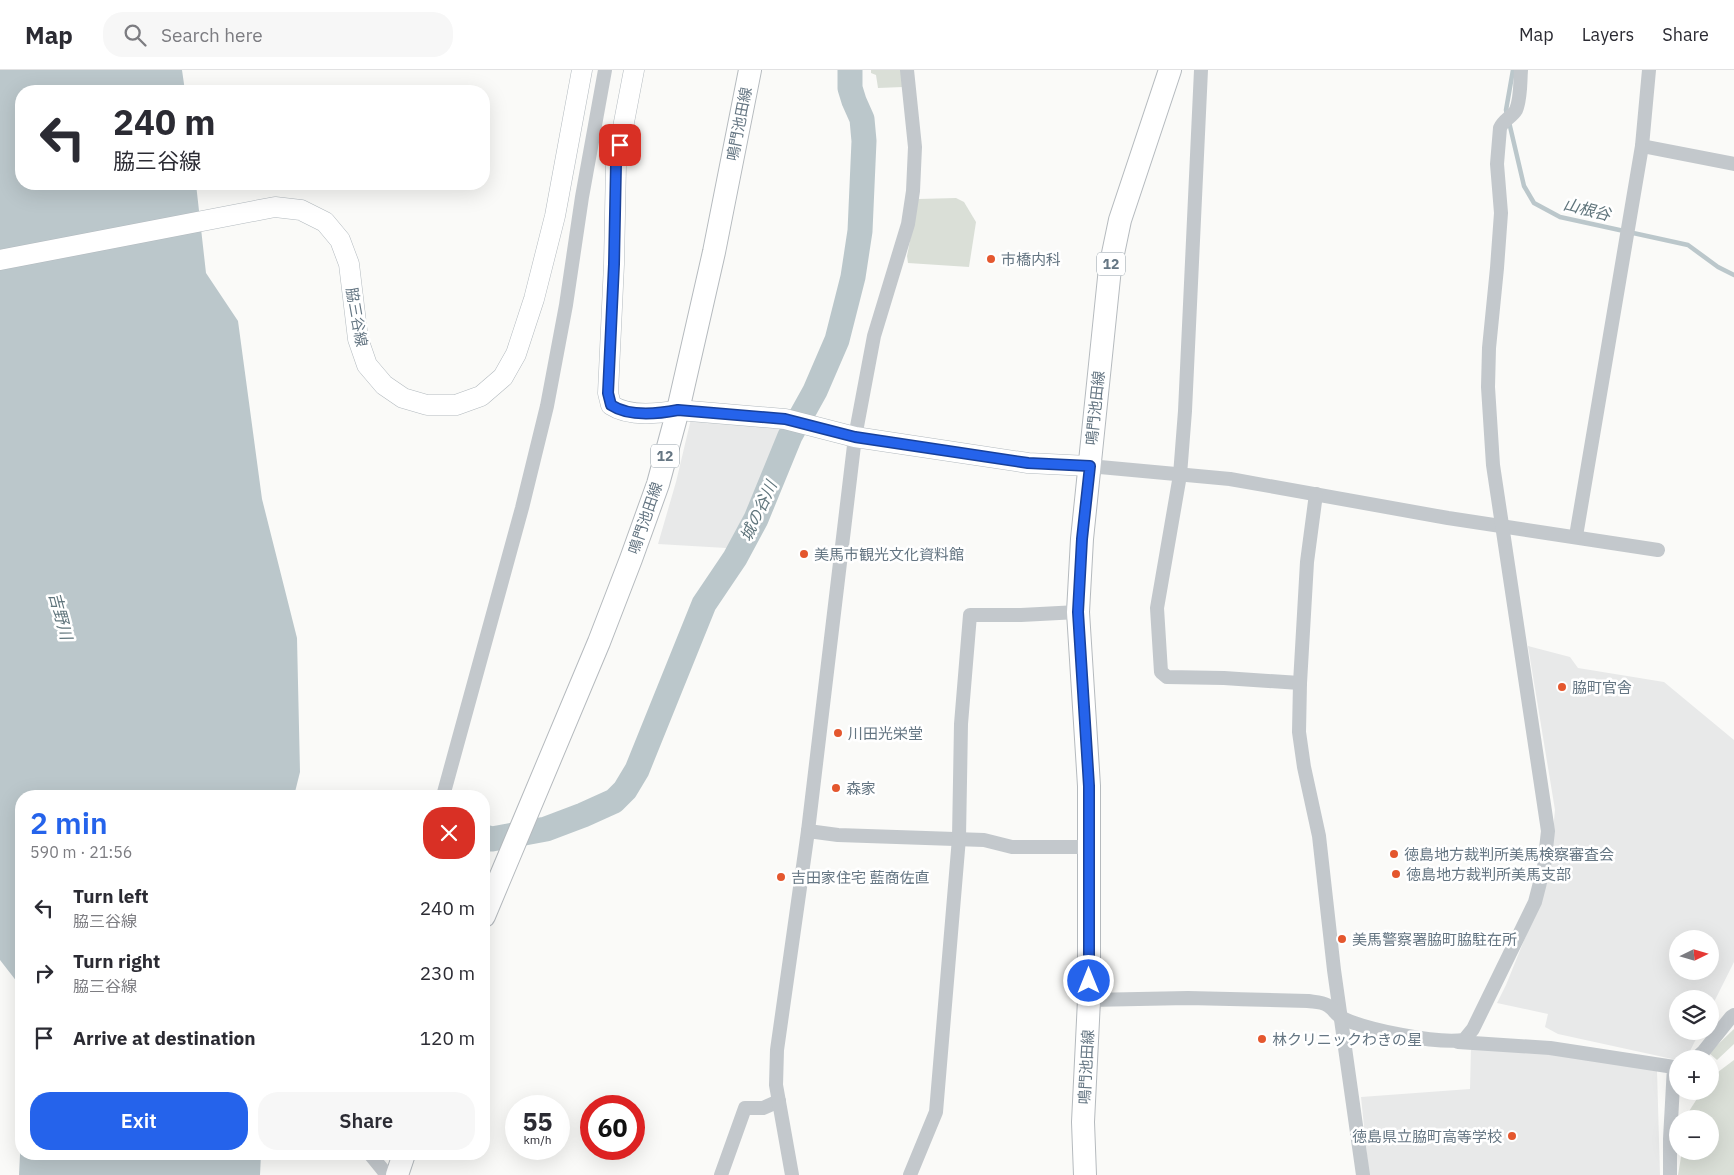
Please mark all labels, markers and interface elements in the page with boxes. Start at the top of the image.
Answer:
search box [103,12,453,57]
text: Map [25,19,73,51]
icon: search [121,21,149,49]
text: Search here [161,23,263,47]
text: Map [1519,23,1554,46]
text: Layers [1582,23,1634,46]
text: Share [1662,23,1709,46]
street label: 鳴門池田線 [723,85,755,163]
text: 240 m [113,99,216,145]
icon: left [30,105,95,170]
pin [599,124,641,166]
icon: arrive [606,131,634,159]
text: 脇三谷線 [113,146,201,175]
water label: 山根谷 [1561,193,1615,225]
place label: 市橋内科 [1001,250,1061,269]
road number: 12 [1097,252,1125,275]
marker: 市橋内科 [985,253,997,265]
street label: 脇三谷線 [342,286,372,348]
street label: 鳴門池田線 [1082,370,1108,446]
road number: 12 [651,444,679,468]
water label: 城の谷川 [735,476,781,544]
street label: 鳴門池田線 [624,479,666,557]
place label: 美馬市観光文化資料館 [814,545,964,564]
marker: 美馬市観光文化資料館 [798,548,810,560]
water label: 吉野川 [45,590,77,644]
place label: 脇町官舎 [1572,678,1632,697]
marker: 脇町官舎 [1556,681,1568,693]
place label: 川田光栄堂 [848,724,923,743]
marker: 川田光栄堂 [832,727,844,739]
place label: 森家 [846,779,876,798]
marker: 森家 [830,782,842,794]
text: 2 min [30,803,108,842]
button: close [423,807,475,859]
text: 590 m · 21:56 [30,842,132,862]
place label: 徳島地方裁判所美馬検察審査会 [1404,845,1614,864]
marker: 徳島地方裁判所美馬検察審査会 [1388,848,1400,860]
place label: 徳島地方裁判所美馬支部 [1406,865,1571,884]
place label: 吉田家住宅 藍商佐直 [791,868,930,887]
marker: 徳島地方裁判所美馬支部 [1390,868,1402,880]
marker: 吉田家住宅 藍商佐直 [775,871,787,883]
text: Turn left [73,884,149,908]
icon: left [30,894,58,922]
text: 240 m [420,896,475,920]
text: 脇三谷線 [73,911,137,931]
place label: 美馬警察署脇町脇駐在所 [1352,930,1517,949]
north arrow [1669,930,1719,980]
map controls [1669,930,1719,1160]
marker: 美馬警察署脇町脇駐在所 [1336,933,1348,945]
text: Turn right [73,949,160,973]
position arrow [1062,954,1114,1006]
icon: right [30,959,58,987]
text: 230 m [420,961,475,985]
text: 脇三谷線 [73,976,137,996]
button: layers [1669,990,1719,1040]
icon: arrive [30,1024,58,1052]
text: Arrive at destination [73,1026,256,1050]
text: 120 m [420,1026,475,1050]
street label: 鳴門池田線 [1075,1029,1097,1105]
place label: 林クリニックわきの星 [1272,1030,1422,1049]
marker: 林クリニックわきの星 [1256,1033,1268,1045]
button: + [1669,1050,1719,1100]
button: Exit [30,1092,248,1150]
button: Share [258,1092,475,1150]
speed limit sign: 60 [580,1095,645,1160]
text: 55 [522,1105,553,1138]
button: − [1669,1110,1719,1160]
place label: 徳島県立脇町高等学校 [1352,1127,1502,1146]
marker: 徳島県立脇町高等学校 [1506,1130,1518,1142]
text: km/h [523,1132,552,1147]

